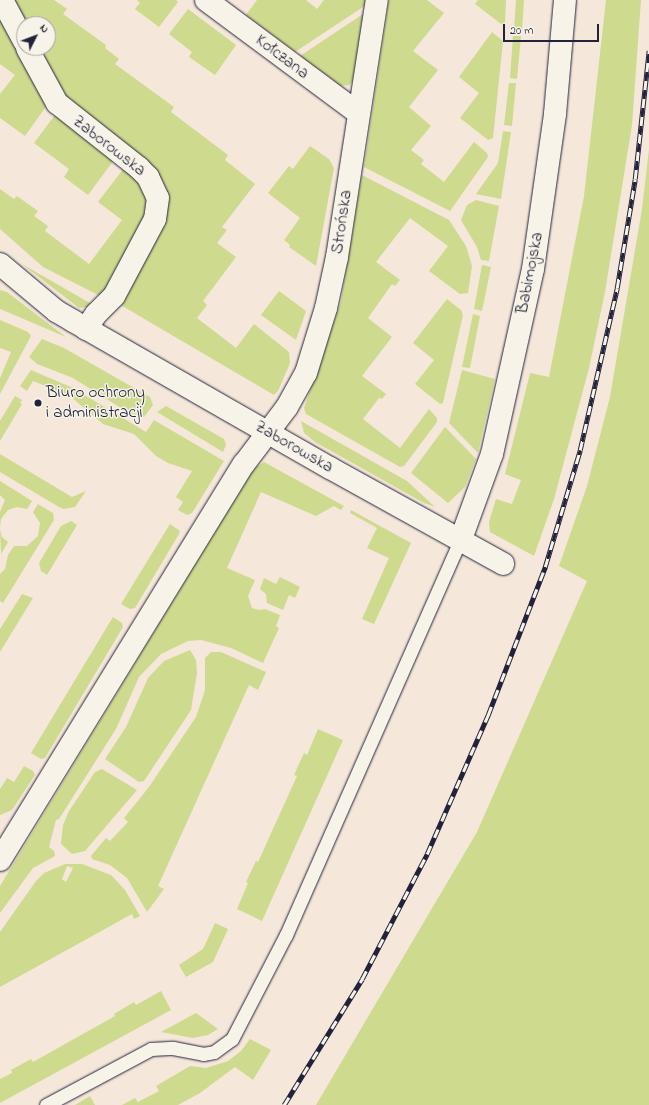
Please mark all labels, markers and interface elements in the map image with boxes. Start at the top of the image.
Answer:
north arrow [16,16,56,56]
scale bar [505,16,601,42]
text: N [36,21,53,37]
text: 20 m [510,22,533,40]
street label: Kołczana [251,30,313,84]
street label: Zaborowska [68,111,150,181]
street label: Strońska [327,189,357,255]
street label: Babimojska [512,230,548,316]
place label: Biuro ochrony i administracji [46,383,145,423]
marker: Biuro ochrony i administracji [33,398,43,408]
street label: Zaborowska [251,416,337,478]

